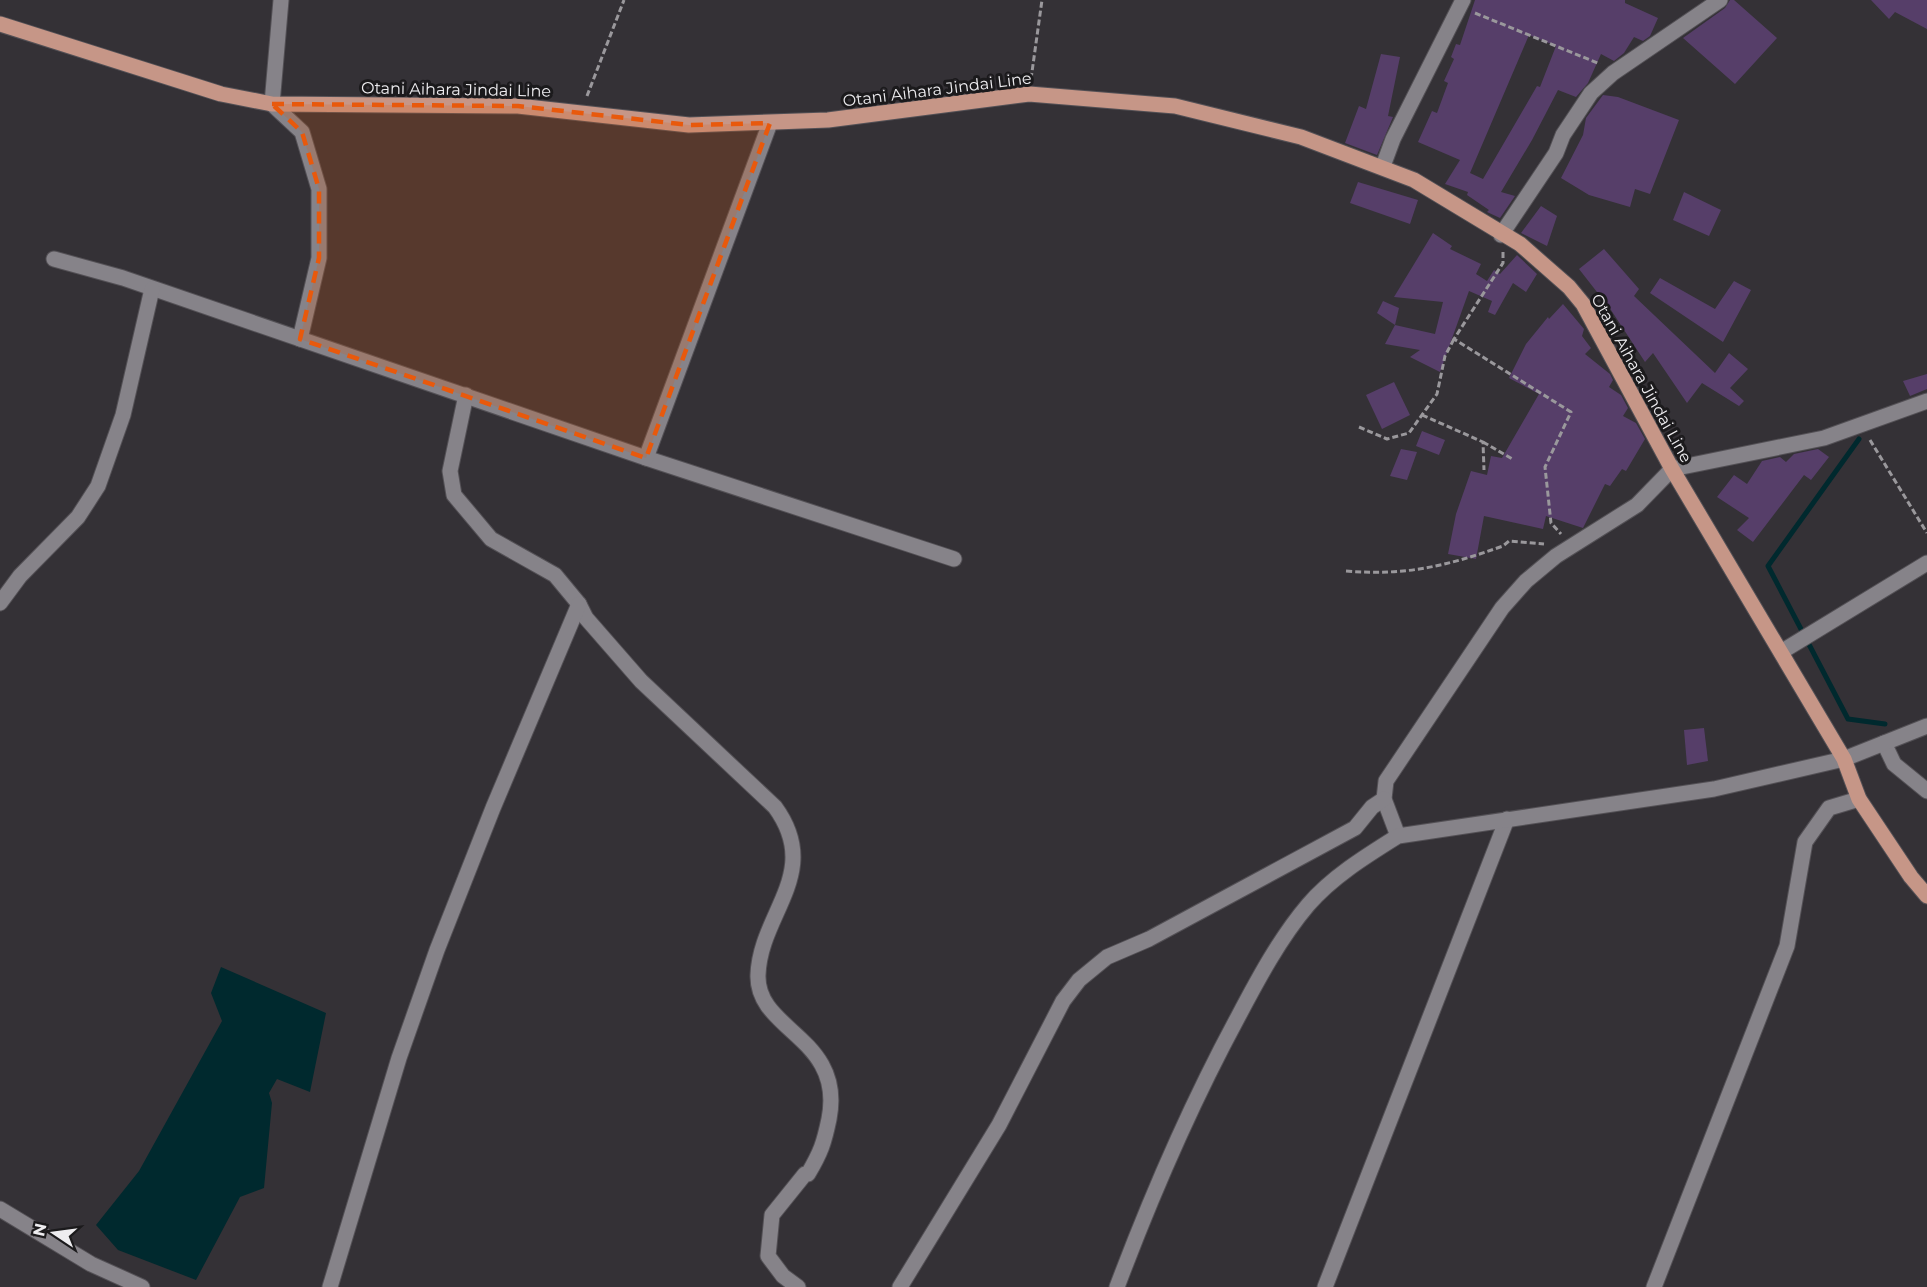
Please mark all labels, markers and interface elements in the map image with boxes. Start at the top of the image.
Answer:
street label: Otani Aihara Jindai Line [842,68,1033,111]
street label: Otani Aihara Jindai Line [361,78,551,101]
street label: Otani Aihara Jindai Line [1587,291,1696,466]
north arrow [24,1203,84,1263]
text: N [29,1221,51,1238]

